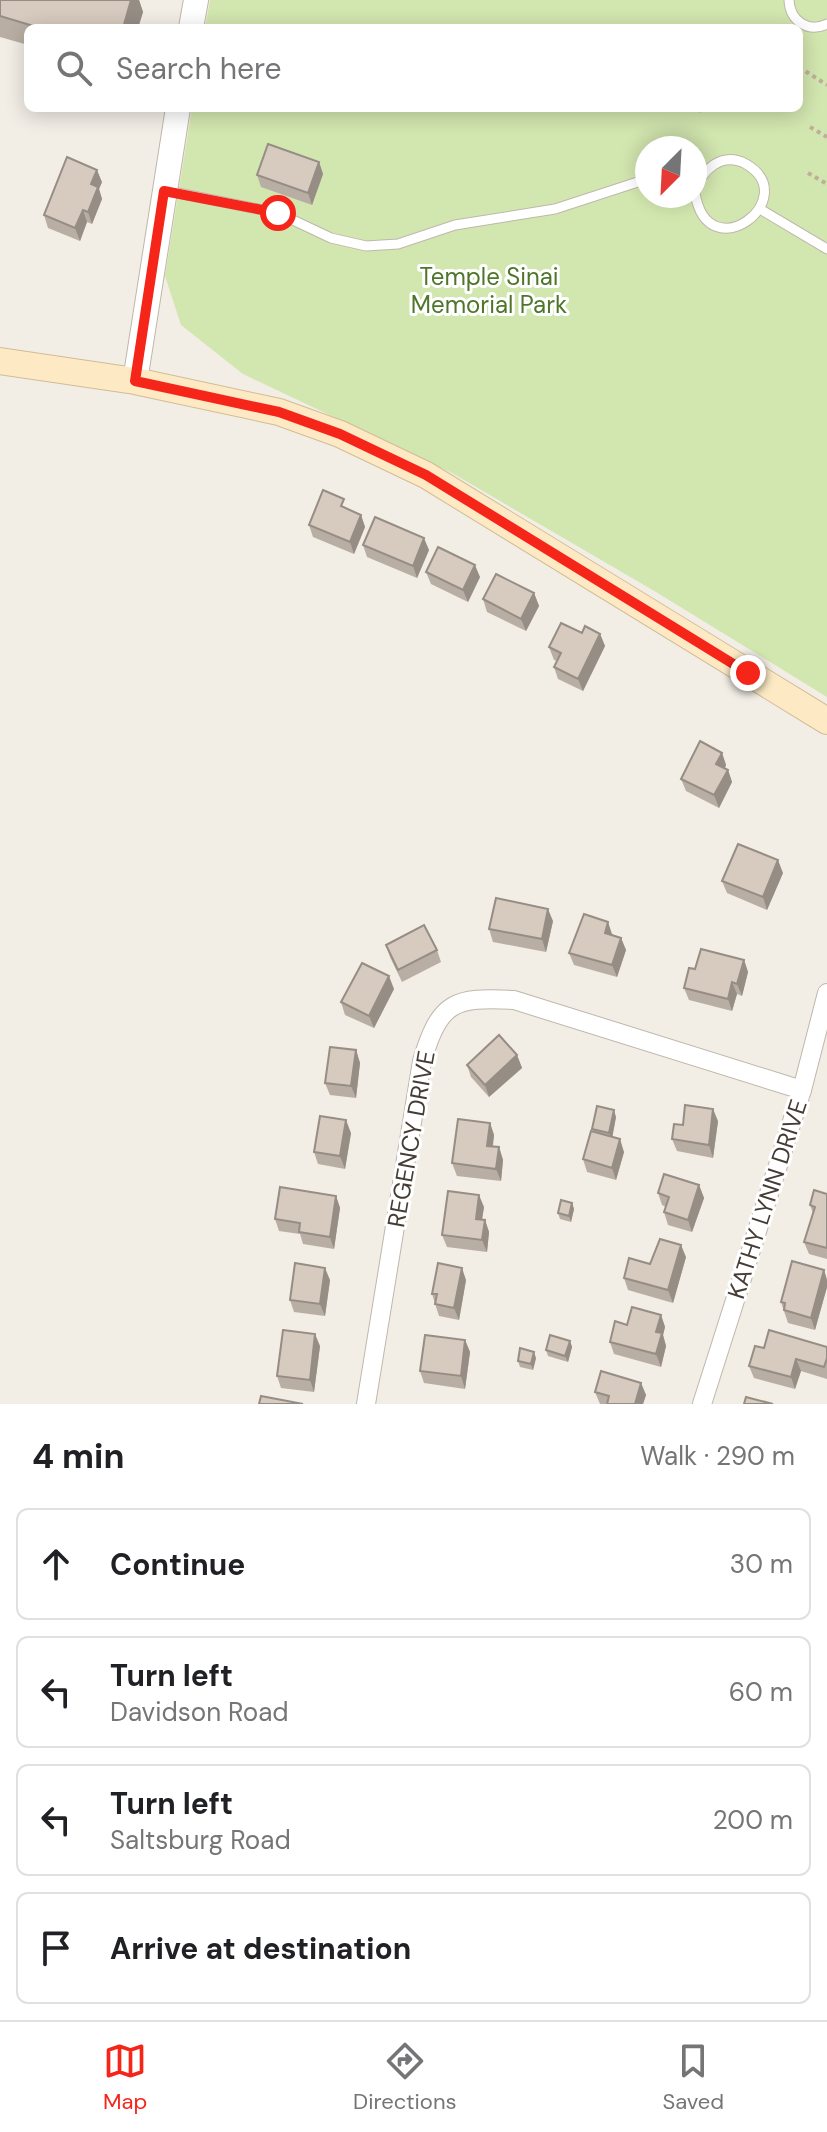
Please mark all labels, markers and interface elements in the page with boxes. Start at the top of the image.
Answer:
search box [24,24,803,112]
icon: search [52,46,96,90]
text: Search here [116,49,282,88]
north arrow [635,136,707,208]
route start [260,195,296,231]
park label: Temple Sinai Memorial Park [411,261,567,320]
route end [730,655,766,691]
street label: REGENCY DRIVE [380,1048,442,1230]
street label: KATHY LYNN DRIVE [720,1095,814,1303]
text: 4 min [32,1434,124,1479]
text: Walk · 290 m [640,1439,795,1473]
icon: ahead [34,1542,78,1586]
text: Continue [110,1545,245,1584]
text: 30 m [730,1547,793,1581]
text: Turn left [110,1656,233,1695]
icon: left [34,1670,78,1714]
text: 60 m [729,1675,793,1709]
text: Davidson Road [110,1695,289,1729]
text: Turn left [110,1784,233,1823]
icon: left [34,1798,78,1842]
text: 200 m [713,1803,793,1837]
text: Saltsburg Road [110,1823,291,1857]
icon: arrive [34,1926,78,1970]
text: Arrive at destination [110,1929,411,1968]
tab: Map [103,2039,147,2116]
tab: Directions [353,2039,457,2116]
tab: Saved [662,2039,724,2116]

